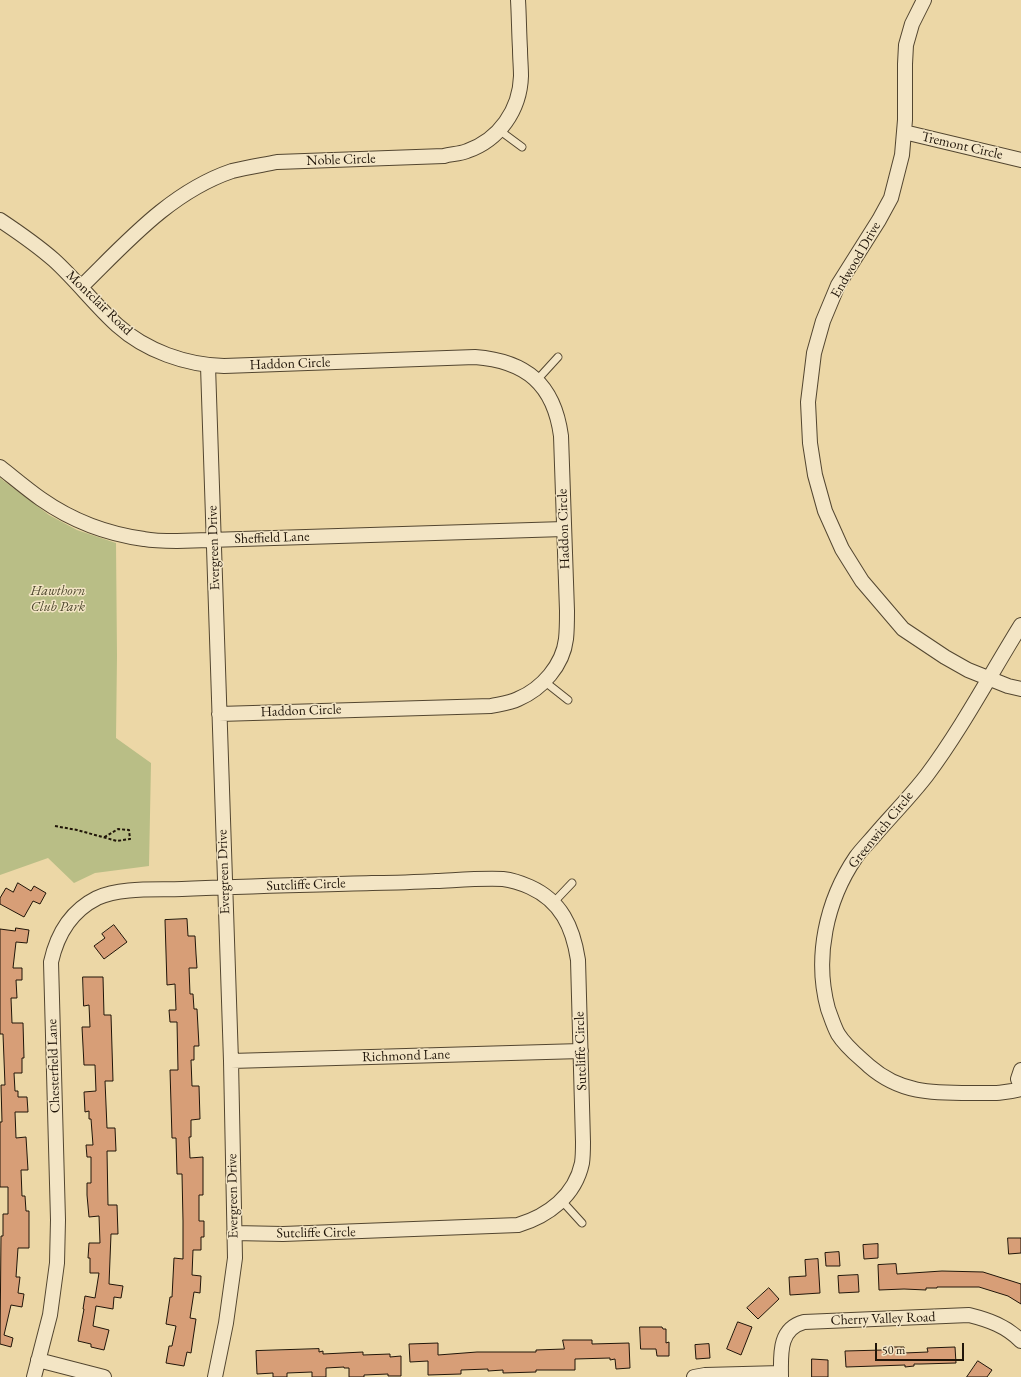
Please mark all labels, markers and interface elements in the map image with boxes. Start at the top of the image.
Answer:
street label: Tremont Circle [920,128,1004,164]
street label: Noble Circle [306,150,376,170]
street label: Endwood Drive [827,219,885,301]
street label: Montclair Road [62,267,136,339]
street label: Haddon Circle [249,354,331,374]
street label: Haddon Circle [554,488,574,570]
street label: Evergreen Drive [204,505,224,591]
street label: Sheffield Lane [234,528,310,548]
park label: Hawthorn Club Park [31,583,85,616]
street label: Haddon Circle [260,701,342,721]
street label: Greenwich Circle [845,788,917,872]
street label: Evergreen Drive [214,829,234,915]
street label: Sutcliffe Circle [266,875,346,895]
street label: Sutcliffe Circle [571,1011,591,1091]
street label: Chesterfield Lane [44,1019,64,1113]
street label: Richmond Lane [362,1046,450,1066]
street label: Evergreen Drive [224,1153,242,1239]
street label: Sutcliffe Circle [276,1224,356,1242]
street label: Cherry Valley Road [830,1309,936,1329]
scale bar [877,1335,966,1361]
text: 50 m [882,1342,905,1358]

